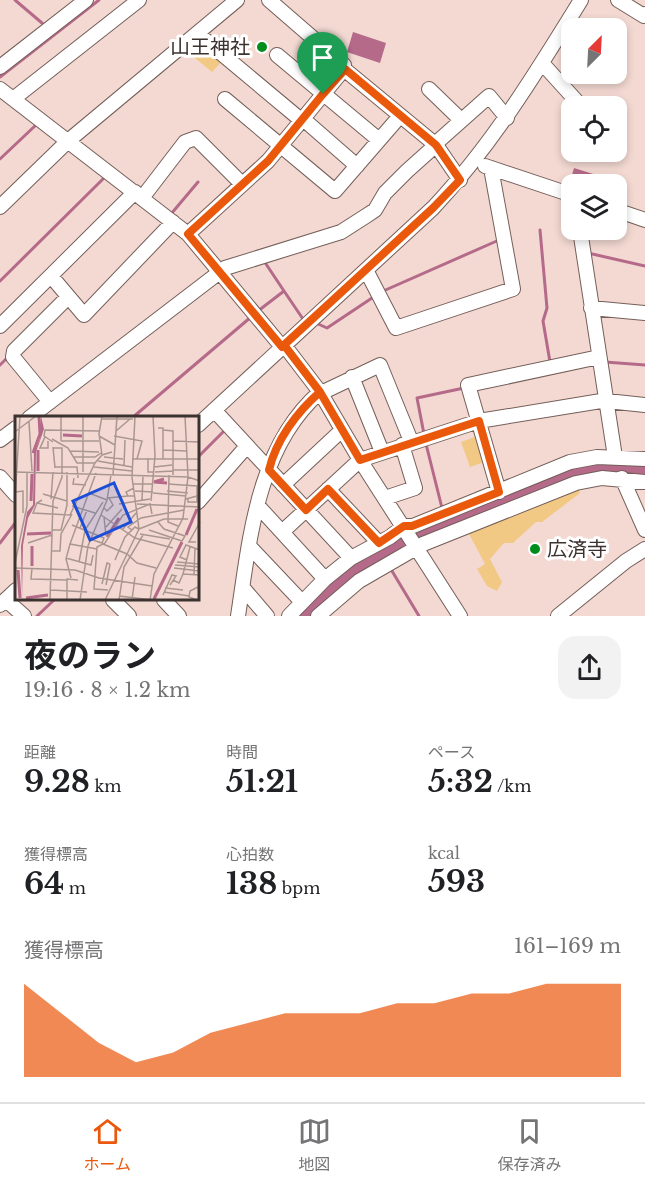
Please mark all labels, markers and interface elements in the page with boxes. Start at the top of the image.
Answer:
north arrow [561,18,627,84]
map controls [561,18,627,240]
pin [297,32,348,94]
place label: 山王神社 [170,35,250,59]
marker: 山王神社 [255,40,269,54]
icon: arrive [306,41,339,74]
button: locate [561,96,627,162]
button: layers [561,174,627,240]
inset map [15,416,200,601]
place label: 広済寺 [547,537,607,561]
marker: 広済寺 [528,542,542,556]
text: 夜のラン [24,635,156,676]
button: share [558,636,621,699]
text: 19:16 · 8 × 1.2 km [24,678,190,702]
text: 距離 [24,742,56,762]
text: 時間 [226,742,258,762]
text: ペース [428,742,475,762]
text: 9.28 [24,763,90,800]
text: 51:21 [226,763,298,800]
text: 5:32 [428,763,493,800]
text: km [90,776,121,796]
text: /km [493,776,531,796]
text: kcal [428,843,460,863]
text: 獲得標高 [24,844,88,864]
text: 心拍数 [226,844,274,864]
text: 593 [428,863,485,900]
text: 64 [24,865,64,902]
text: 138 [226,865,277,902]
text: m [64,878,86,898]
text: bpm [277,878,320,898]
text: 161–169 m [514,934,621,958]
text: 獲得標高 [24,938,104,962]
tab: ホーム [83,1115,131,1175]
tab: 地図 [298,1115,331,1175]
tab: 保存済み [498,1115,562,1175]

